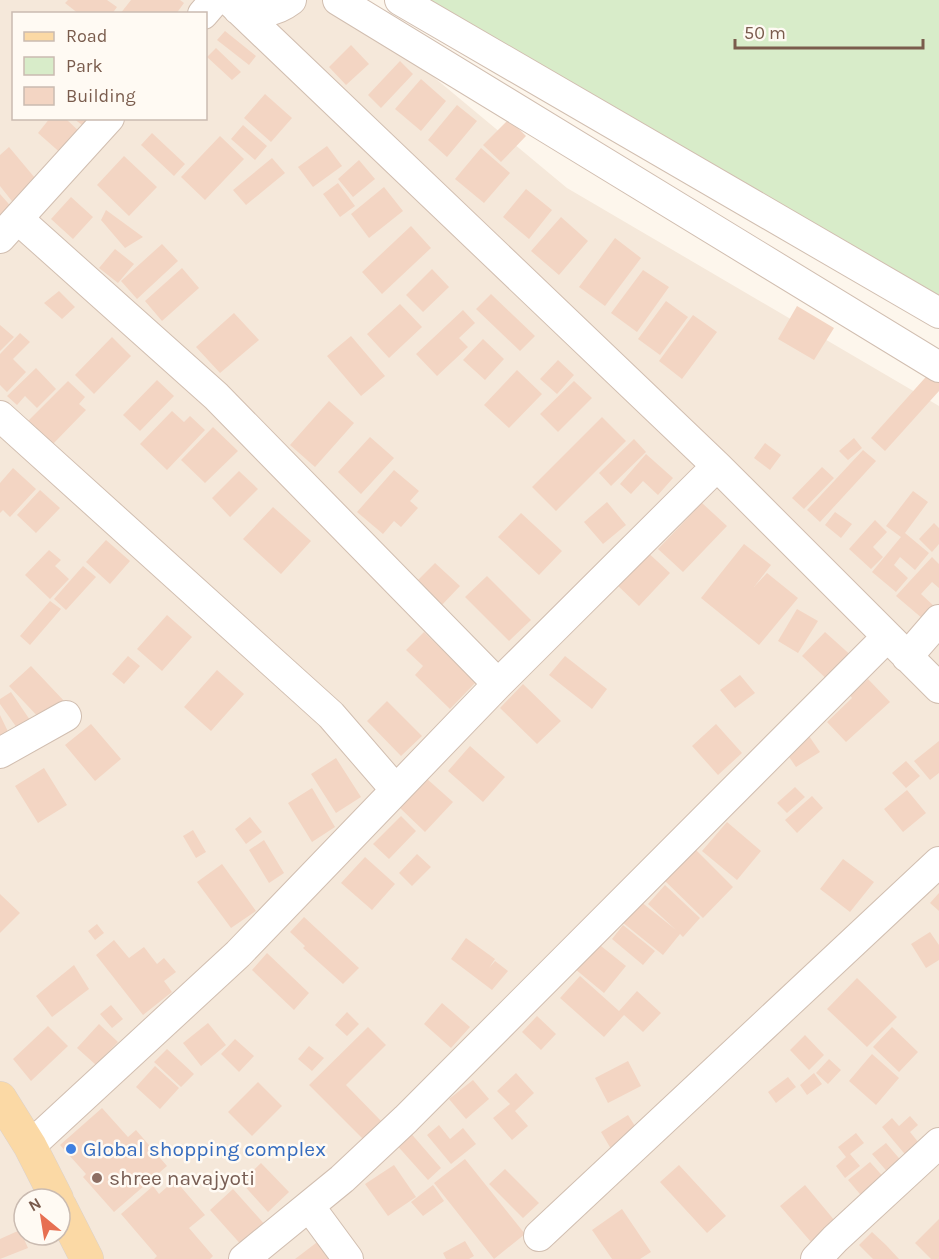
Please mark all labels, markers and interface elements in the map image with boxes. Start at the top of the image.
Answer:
legend [12,12,207,120]
scale bar [735,12,922,50]
text: 50 m [744,22,786,44]
text: Road [66,25,107,47]
text: Park [66,55,103,77]
text: Building [66,85,136,107]
place label: Global shopping complex [83,1137,326,1161]
marker: Global shopping complex [64,1142,78,1156]
place label: shree navajyoti [109,1166,255,1190]
marker: shree navajyoti [90,1171,104,1185]
north arrow [12,1187,72,1247]
text: N [25,1193,44,1216]

